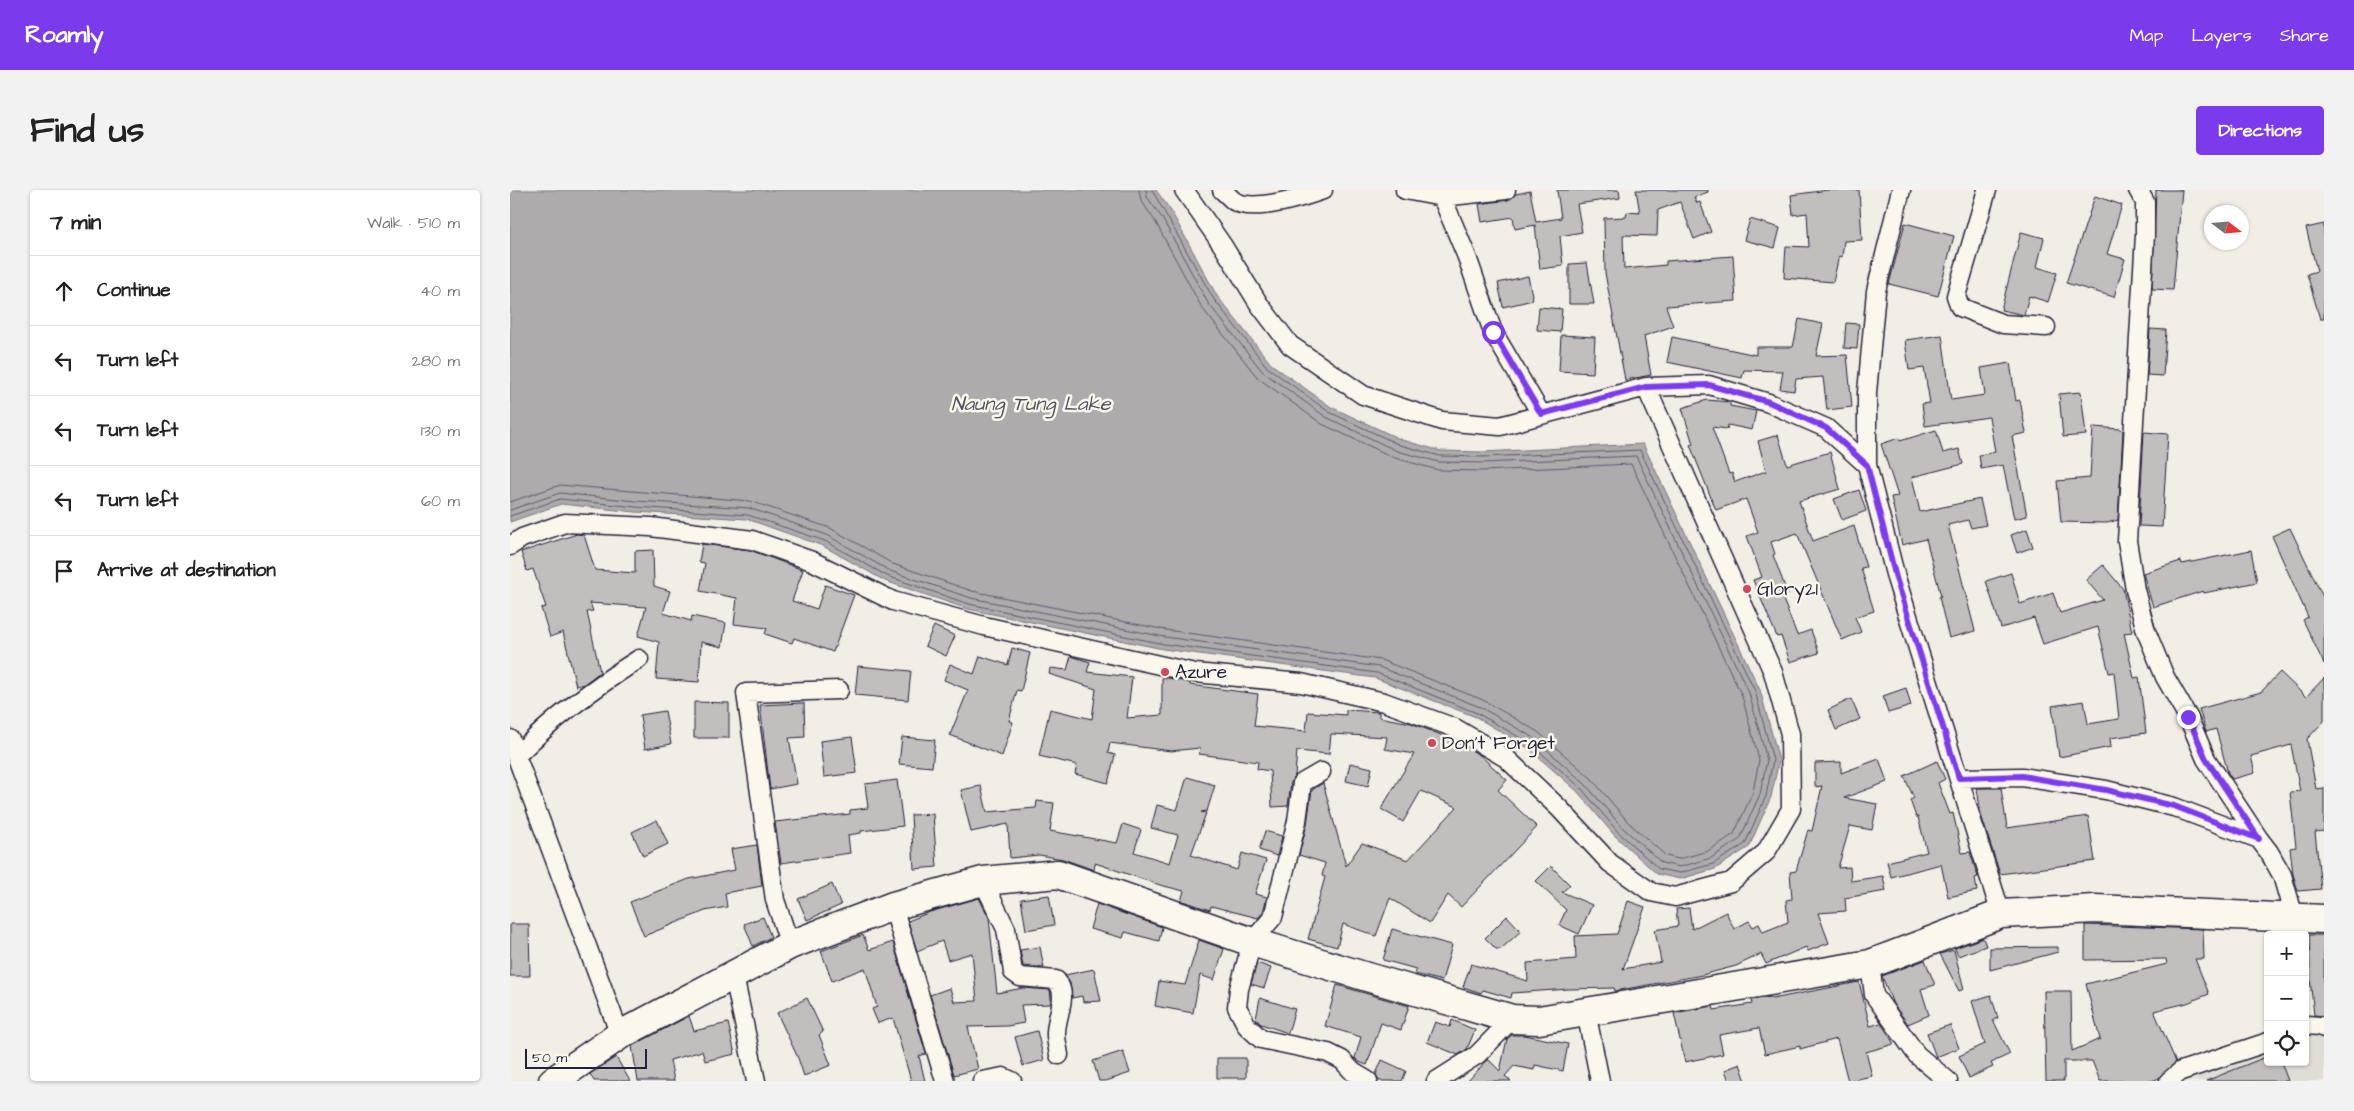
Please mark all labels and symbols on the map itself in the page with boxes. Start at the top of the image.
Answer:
north arrow [2204,205,2249,250]
route start [1482,321,1505,344]
water label: Naung Tung Lake [951,390,1112,419]
place label: Glory21 [1757,576,1819,604]
marker: Glory21 [1741,583,1753,595]
place label: Azure [1175,659,1227,686]
marker: Azure [1159,666,1171,678]
route end [2177,706,2200,729]
place label: Don't Forget [1442,730,1555,758]
marker: Don't Forget [1426,737,1438,749]
scale bar [525,1046,648,1069]

